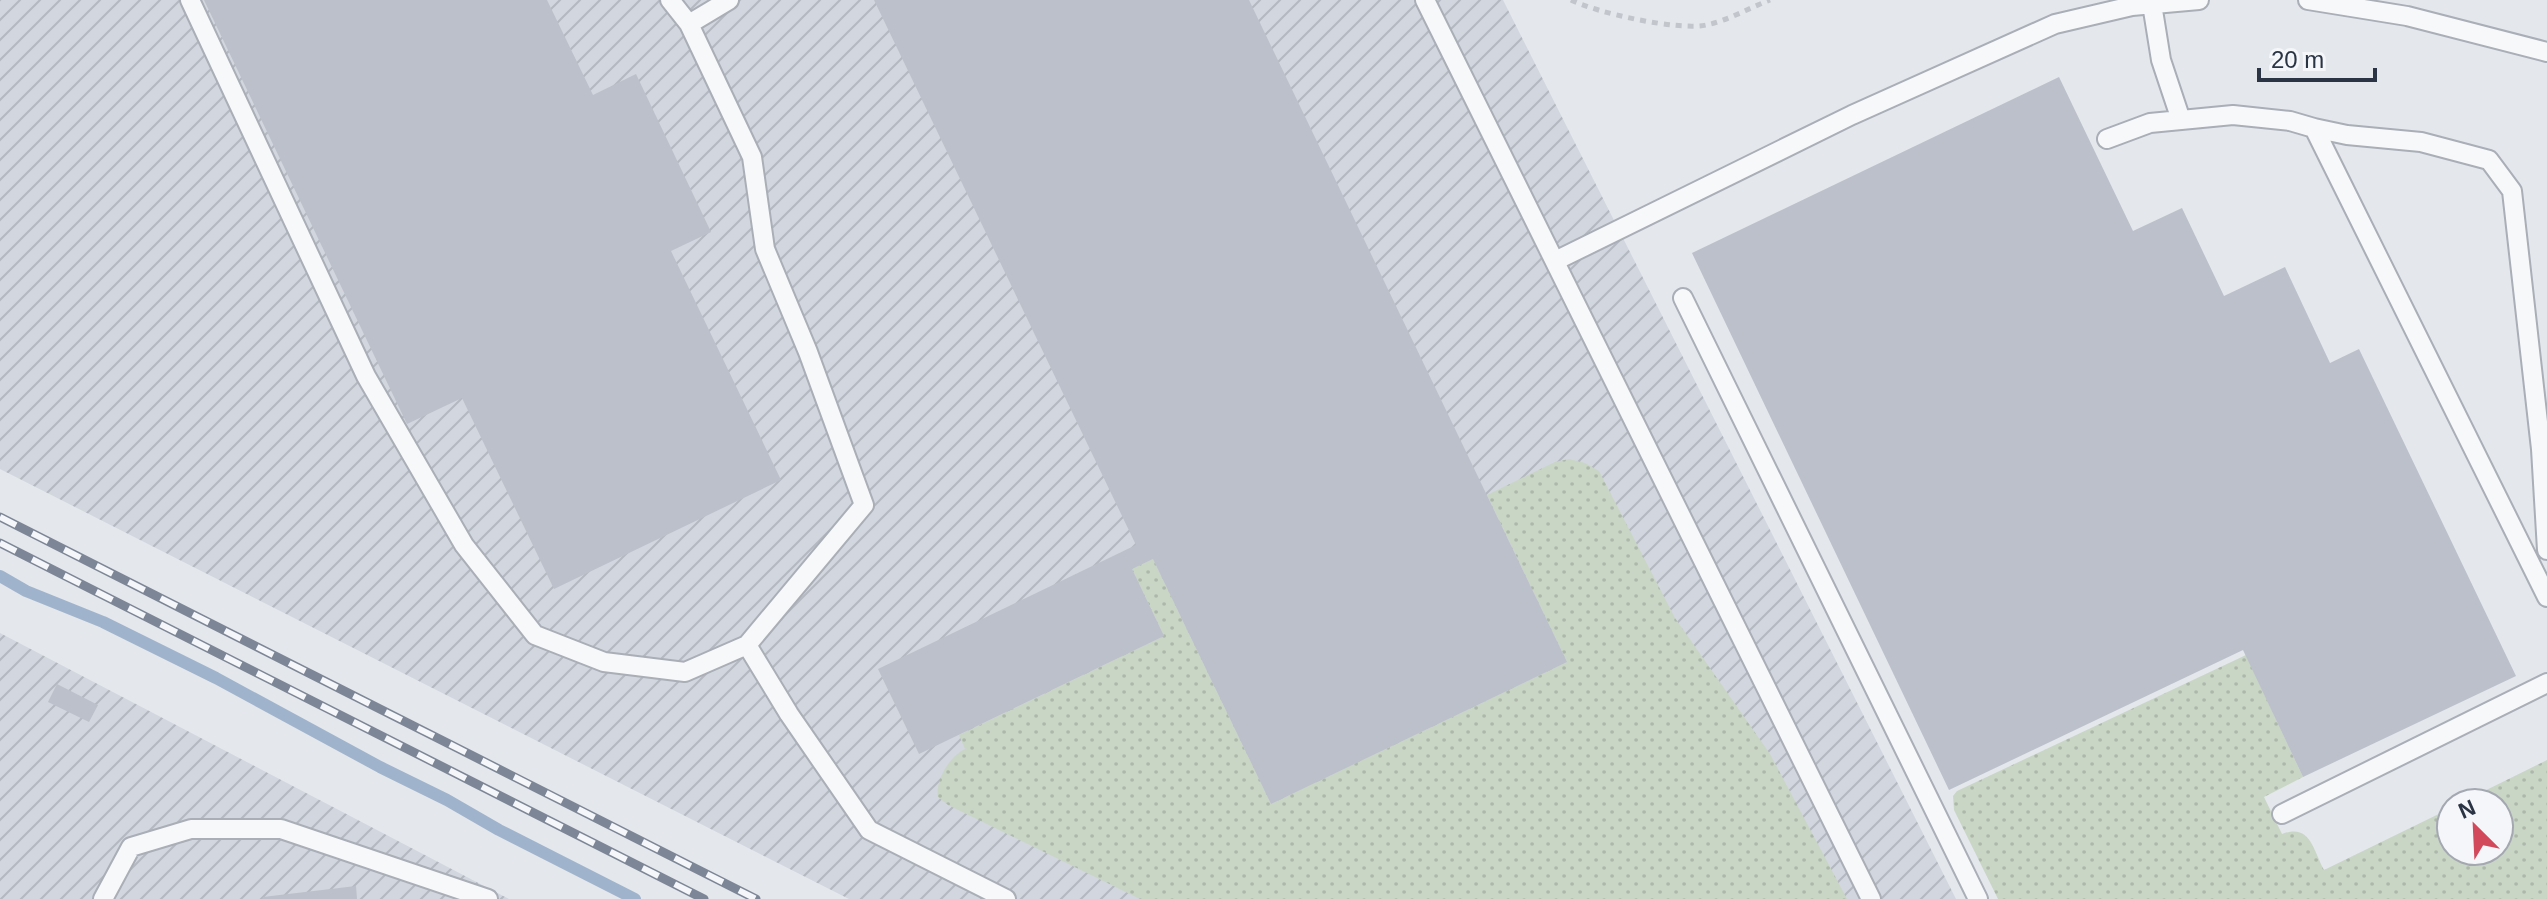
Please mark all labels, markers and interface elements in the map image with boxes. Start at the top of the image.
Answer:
scale bar [2259,32,2375,82]
text: 20 m [2271,46,2324,73]
north arrow [2435,787,2515,867]
text: N [2455,795,2479,824]

